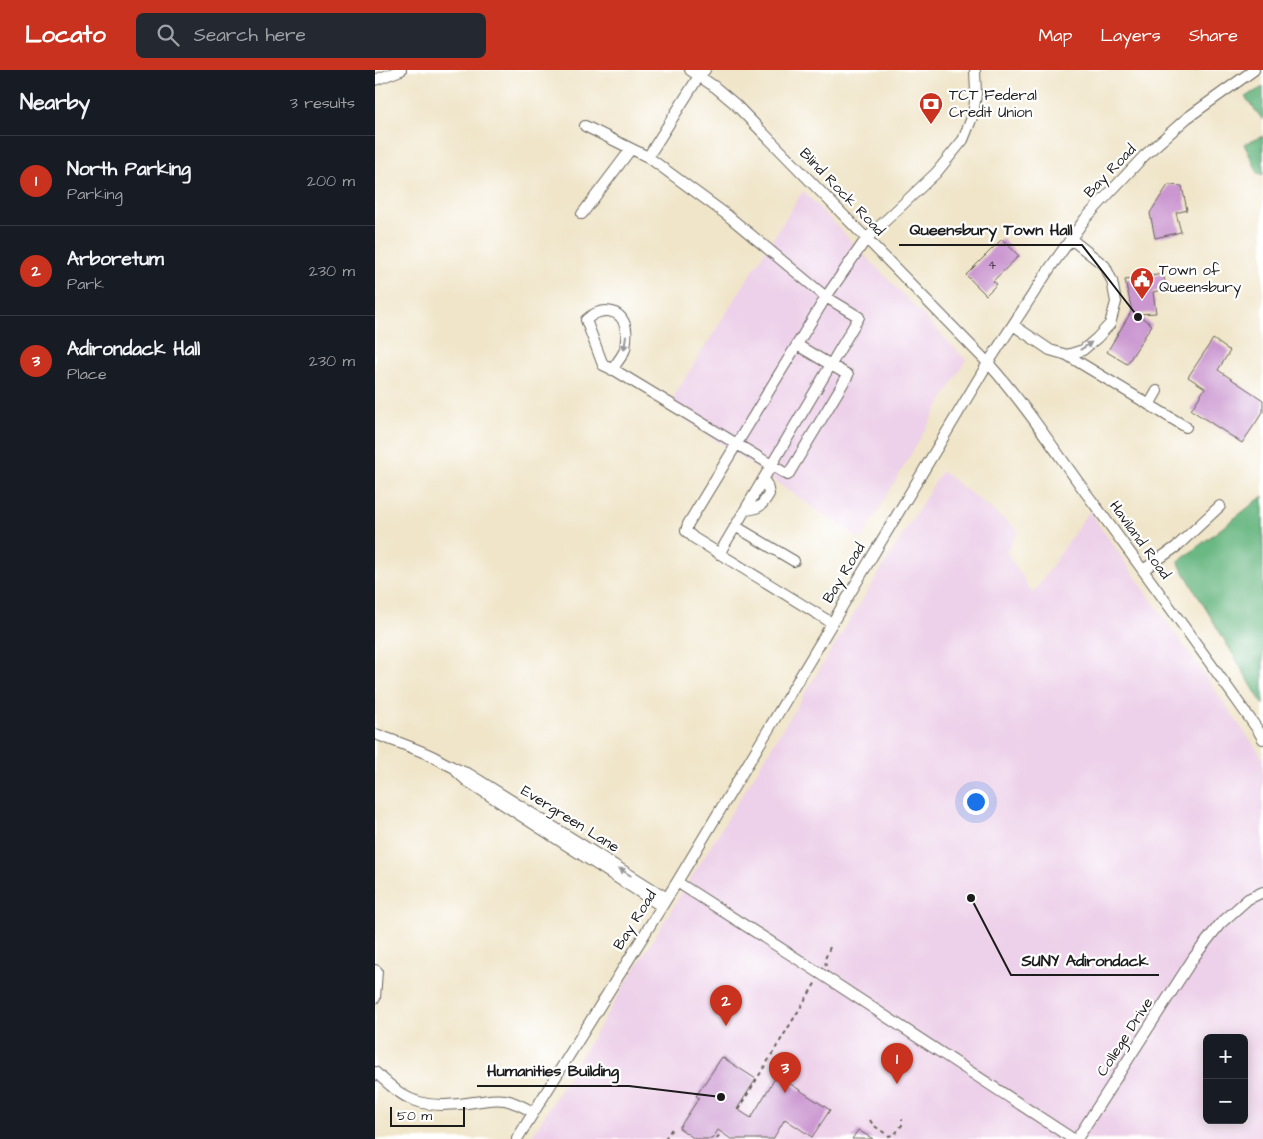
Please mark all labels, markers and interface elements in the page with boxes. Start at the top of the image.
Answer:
search box [136,13,486,58]
text: Locato [25,18,106,52]
icon: search [154,21,182,49]
text: Search here [194,22,306,49]
text: Map [1038,23,1072,48]
text: Layers [1100,23,1161,48]
text: Share [1189,23,1238,48]
place label: TCT Federal Credit Union [949,85,1037,123]
text: Nearby [20,88,90,117]
bank icon: TCT Federal Credit Union [918,91,944,125]
text: 3 results [290,92,355,114]
street label: Bay Road [1079,139,1142,203]
street label: Blind Rock Road [795,143,890,241]
text: North Parking [67,156,191,183]
text: 1 [35,170,37,192]
text: 200 m [307,170,355,192]
text: Parking [67,183,123,205]
callout: Queensbury Town Hall [899,214,1082,245]
text: Queensbury Town Hall [909,219,1073,242]
text: Arboretum [67,246,164,273]
house number: 4 [988,257,996,274]
text: 2 [31,260,41,282]
text: 230 m [309,260,355,282]
place label: Town of Queensbury [1159,260,1241,299]
public building icon: Town of Queensbury [1129,266,1155,300]
text: Park [67,273,104,295]
one-way arrow [621,335,629,351]
text: Adirondack Hall [67,336,200,363]
one-way arrow [1080,341,1093,351]
text: 3 [32,350,40,372]
text: 230 m [309,350,355,372]
text: Place [67,363,107,385]
street label: Haviland Road [1104,496,1176,584]
street label: Bay Road [818,539,871,608]
street label: Evergreen Lane [516,780,623,859]
your location [963,789,989,815]
one-way arrow [619,868,632,877]
street label: Bay Road [608,886,663,955]
callout: SUNY Adirondack [1011,944,1159,975]
text: SUNY Adirondack [1020,950,1149,972]
pin: 2 [710,985,742,1026]
street label: College Drive [1092,994,1159,1081]
map controls [1203,1034,1248,1124]
button: + [1203,1034,1248,1079]
pin: 1 [881,1043,913,1084]
pin: 3 [769,1052,801,1093]
callout: Humanities Building [477,1055,629,1086]
text: Humanities Building [487,1060,620,1084]
button: − [1203,1079,1248,1124]
scale bar [390,1104,465,1127]
text: 50 m [397,1106,432,1126]

